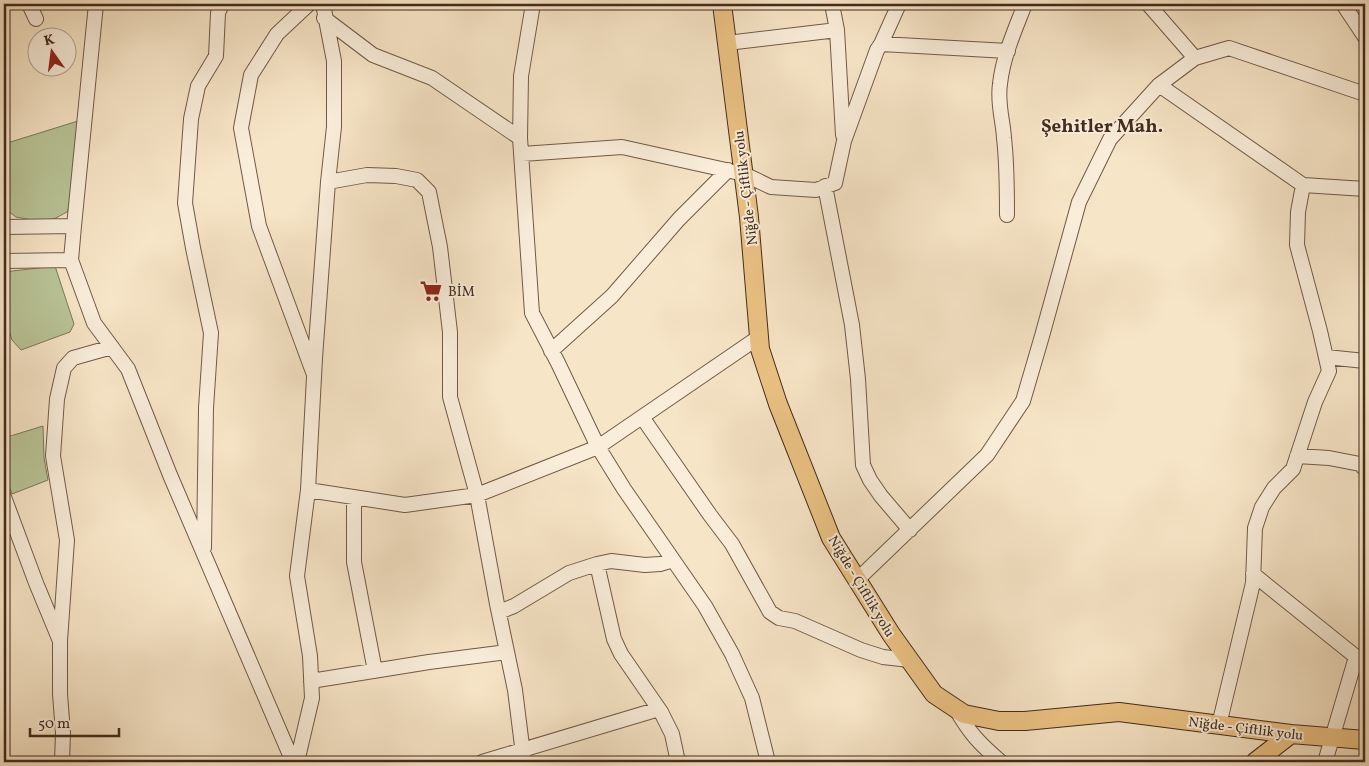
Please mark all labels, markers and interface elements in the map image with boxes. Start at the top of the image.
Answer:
north arrow [28,28,78,78]
text: K [42,30,56,51]
district label: Şehitler Mah. [1041,114,1163,140]
street label: Niğde - Çiftlik yolu [730,129,763,246]
supermarket icon: BİM [418,278,444,304]
place label: BİM [448,283,475,302]
street label: Niğde - Çiftlik yolu [823,532,899,641]
scale bar [30,706,119,738]
street label: Niğde - Çiftlik yolu [1187,713,1304,746]
text: 50 m [38,714,70,735]

